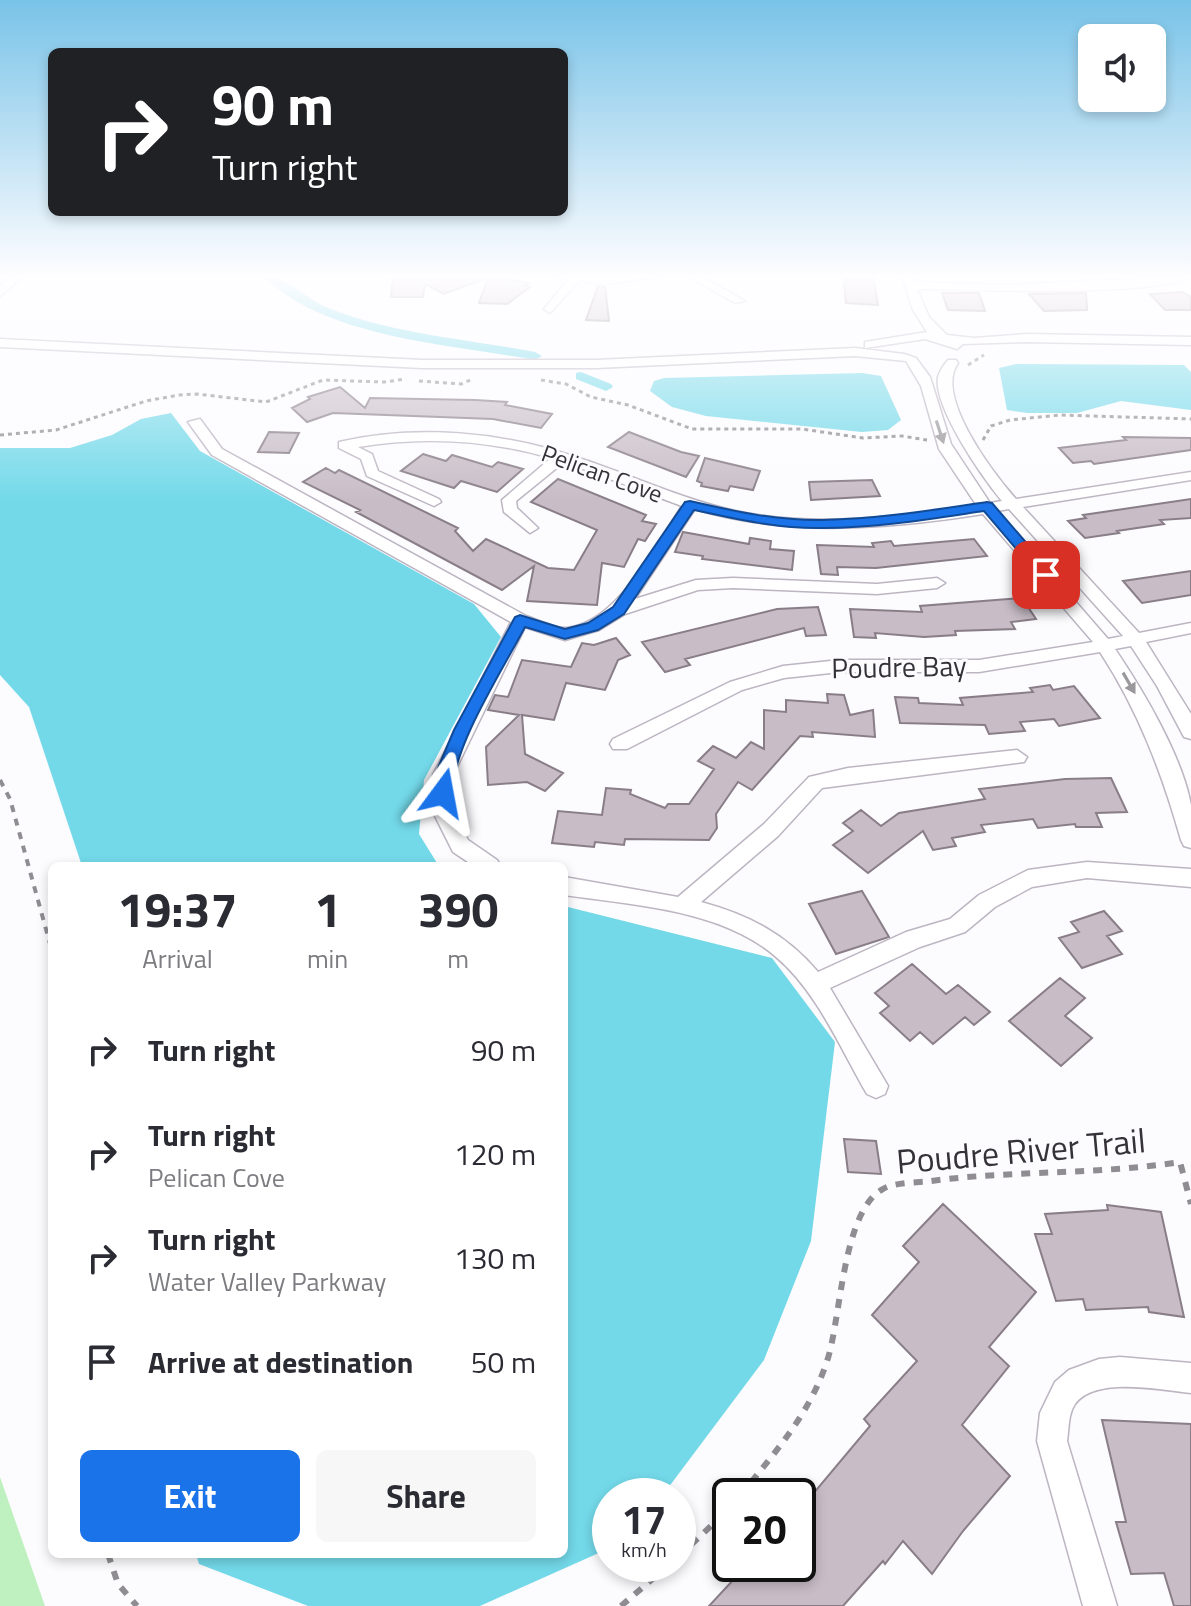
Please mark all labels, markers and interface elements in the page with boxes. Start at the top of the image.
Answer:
map controls [1078,24,1166,112]
button: sound [1078,24,1166,112]
text: 90 m [212,62,334,147]
icon: right [80,80,184,184]
text: Turn right [212,139,357,194]
one-way arrow [935,420,947,444]
street label: Pelican Cove [537,435,668,512]
pin [1012,541,1080,609]
icon: arrive [1024,553,1068,597]
street label: Poudre Bay [831,644,967,689]
one-way arrow [1122,672,1136,695]
position arrow [401,751,485,835]
text: 19:37 [118,873,237,946]
text: 1 [314,873,341,946]
text: 390 [418,873,498,946]
text: Arrival [142,939,213,978]
text: min [307,939,348,978]
text: m [447,939,469,978]
text: Turn right [148,1027,276,1073]
text: 90 m [471,1027,536,1073]
icon: right [80,1028,124,1072]
text: Turn right [148,1112,276,1158]
street label: Poudre River Trail [894,1113,1148,1187]
text: 120 m [454,1131,536,1177]
icon: right [80,1132,124,1176]
text: Pelican Cove [148,1158,285,1197]
text: Turn right [148,1216,276,1262]
text: 130 m [454,1235,536,1281]
icon: right [80,1236,124,1280]
text: Water Valley Parkway [148,1262,386,1301]
text: Arrive at destination [148,1339,413,1385]
text: 50 m [471,1339,536,1385]
icon: arrive [80,1340,124,1384]
button: Exit [80,1450,300,1542]
button: Share [316,1450,536,1542]
speed limit sign: 20 [712,1478,816,1582]
text: 17 [622,1489,666,1550]
text: km/h [621,1534,667,1565]

